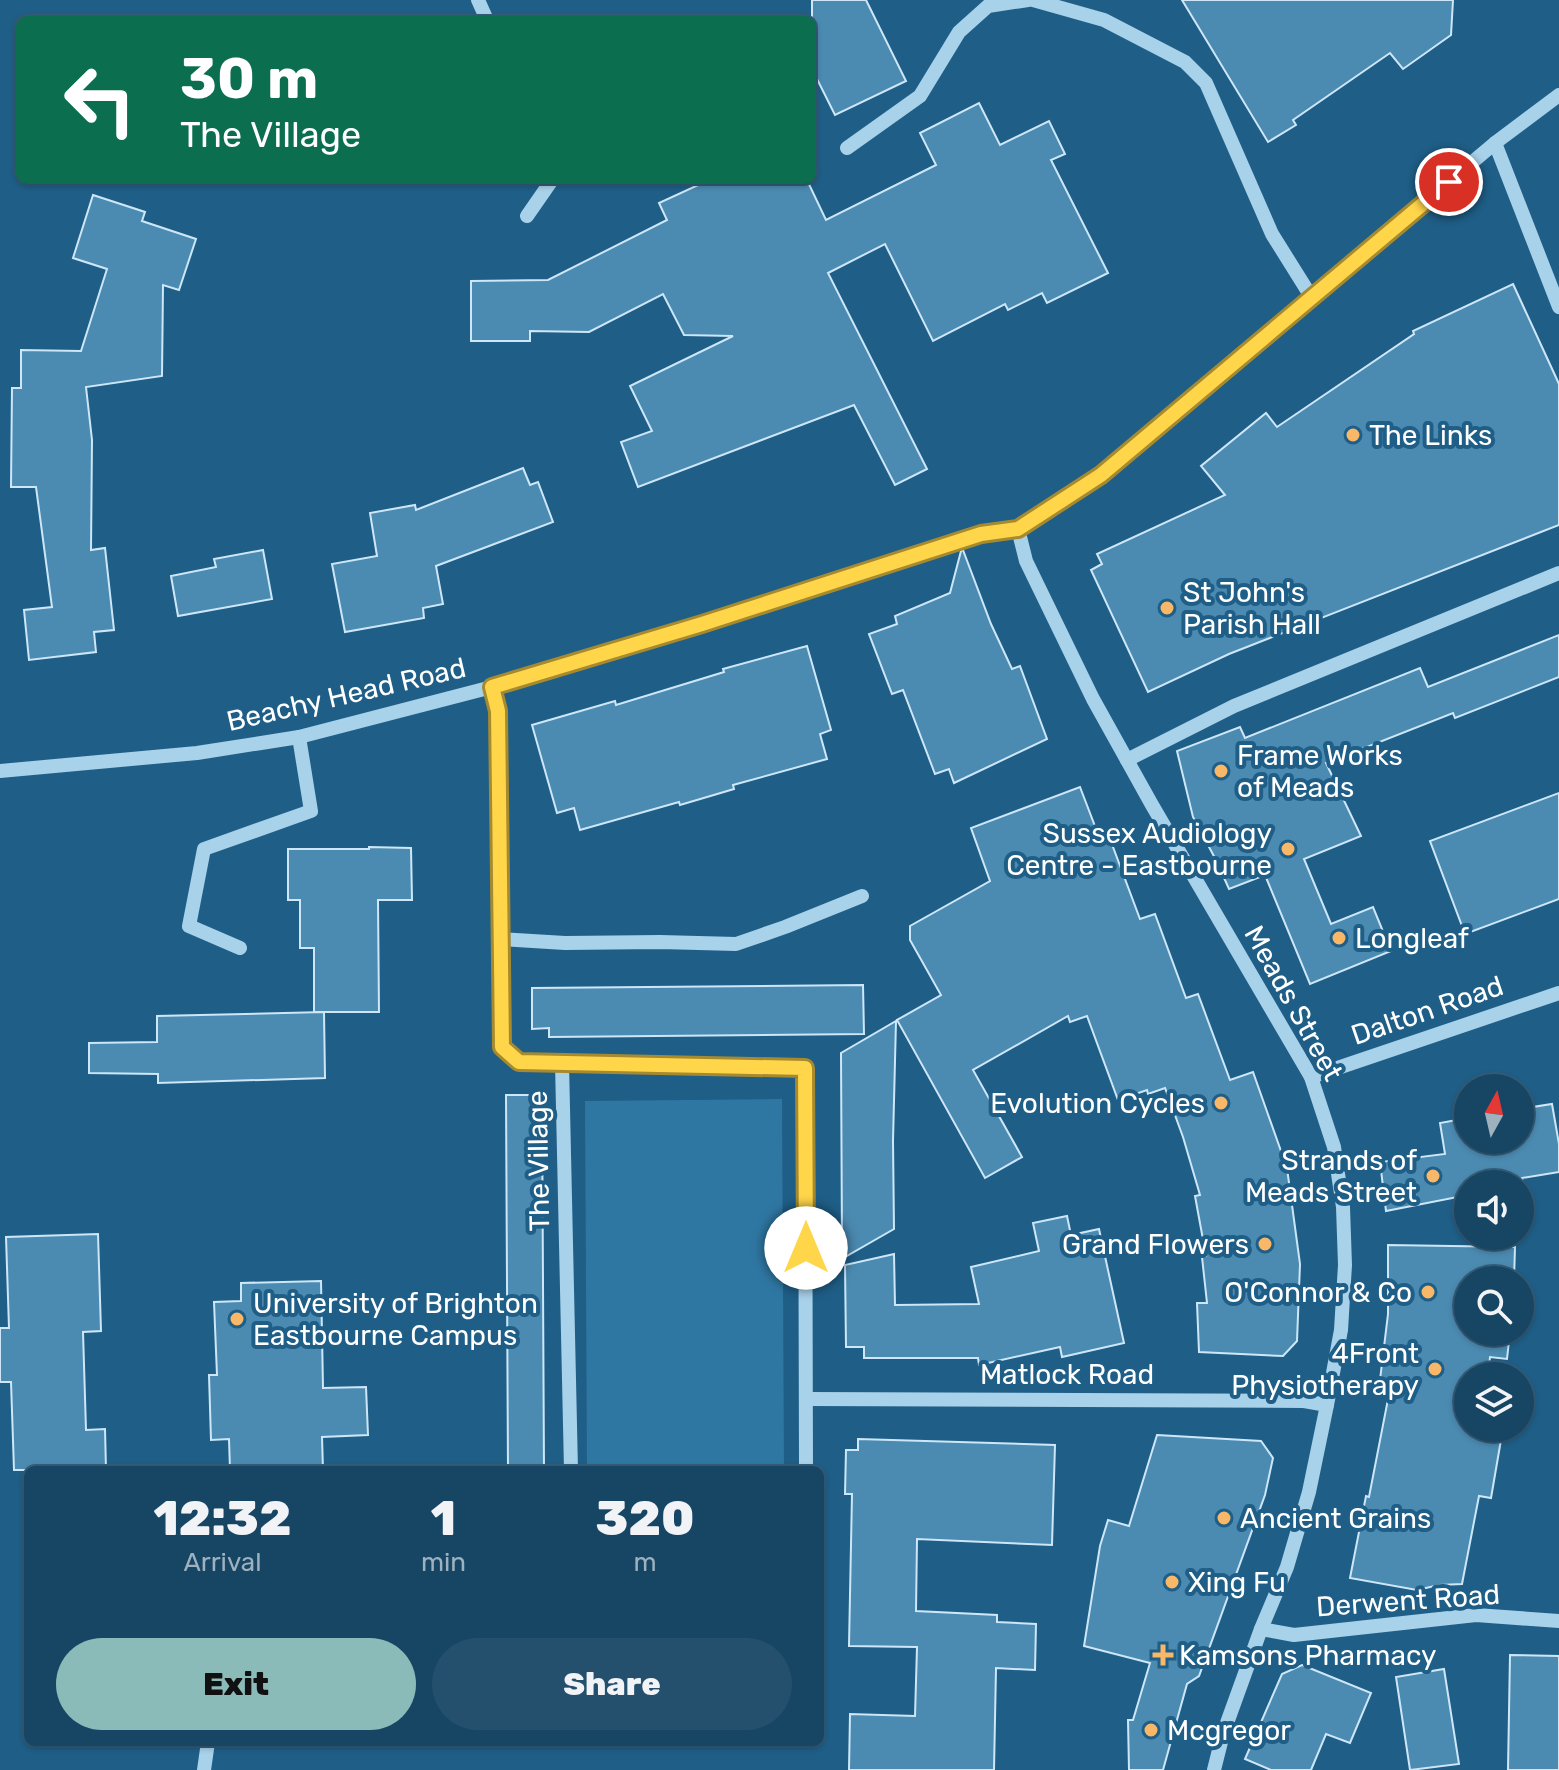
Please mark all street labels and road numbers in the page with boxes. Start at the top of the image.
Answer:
street label: Beachy Head Road [223,651,469,738]
street label: Meads Street [1237,920,1350,1087]
street label: Dalton Road [1347,969,1508,1052]
street label: The Village [521,1090,556,1232]
street label: Matlock Road [980,1358,1154,1391]
street label: Derwent Road [1315,1578,1501,1623]

